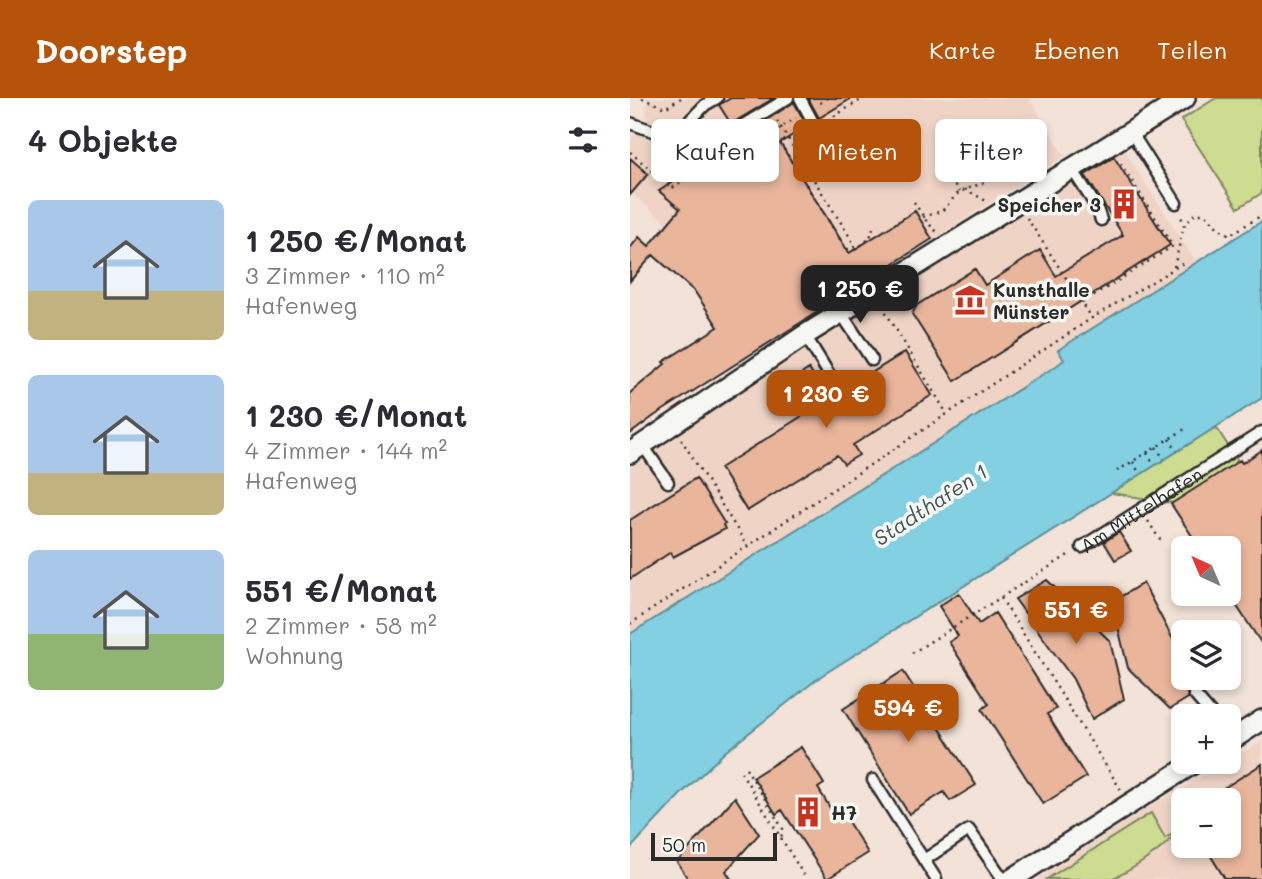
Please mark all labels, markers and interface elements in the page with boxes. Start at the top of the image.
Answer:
text: Doorstep [35,28,188,71]
text: Karte [929,34,996,65]
text: Ebenen [1034,34,1119,65]
text: Teilen [1157,34,1227,65]
chip: Kaufen [651,119,779,182]
chip: Mieten [793,119,921,182]
chip: Filter [935,119,1047,182]
text: 4 Objekte [28,120,178,160]
icon: filters [564,121,602,159]
building icon: Speicher 3 [1107,187,1141,221]
place label: Speicher 3 [998,192,1101,217]
text: 1 250 €/Monat [245,220,467,260]
icon: home [84,228,168,312]
text: 3 Zimmer · 110 m² [245,260,445,290]
pin: 1 250 € [795,266,925,325]
text: 1 250 € [817,273,903,303]
place label: Kunsthalle Münster [993,277,1090,324]
museum icon: Kunsthalle Münster [953,283,987,317]
text: Hafenweg [245,290,357,320]
pin: 1 230 € [761,370,891,430]
text: 1 230 € [783,378,869,408]
text: 1 230 €/Monat [245,395,467,435]
icon: home [84,403,168,487]
text: 4 Zimmer · 144 m² [245,435,447,465]
water label: Stadthafen 1 [868,457,992,551]
street label: Am Mittelhafen [1075,461,1207,558]
text: Hafenweg [245,465,357,495]
north arrow [1171,536,1241,606]
map controls [1171,536,1241,858]
text: 551 €/Monat [245,570,437,610]
icon: home [84,578,168,662]
pin: 551 € [1027,587,1125,646]
text: 551 € [1044,594,1108,624]
text: 2 Zimmer · 58 m² [245,610,437,640]
button: layers [1171,620,1241,690]
text: Wohnung [245,640,343,670]
pin: 594 € [859,684,957,744]
text: 594 € [874,692,942,722]
button: + [1171,704,1241,774]
button: − [1171,788,1241,858]
building icon: H7 [791,795,825,829]
place label: H7 [831,800,857,825]
scale bar [651,830,777,862]
text: 50 m [662,832,706,857]

